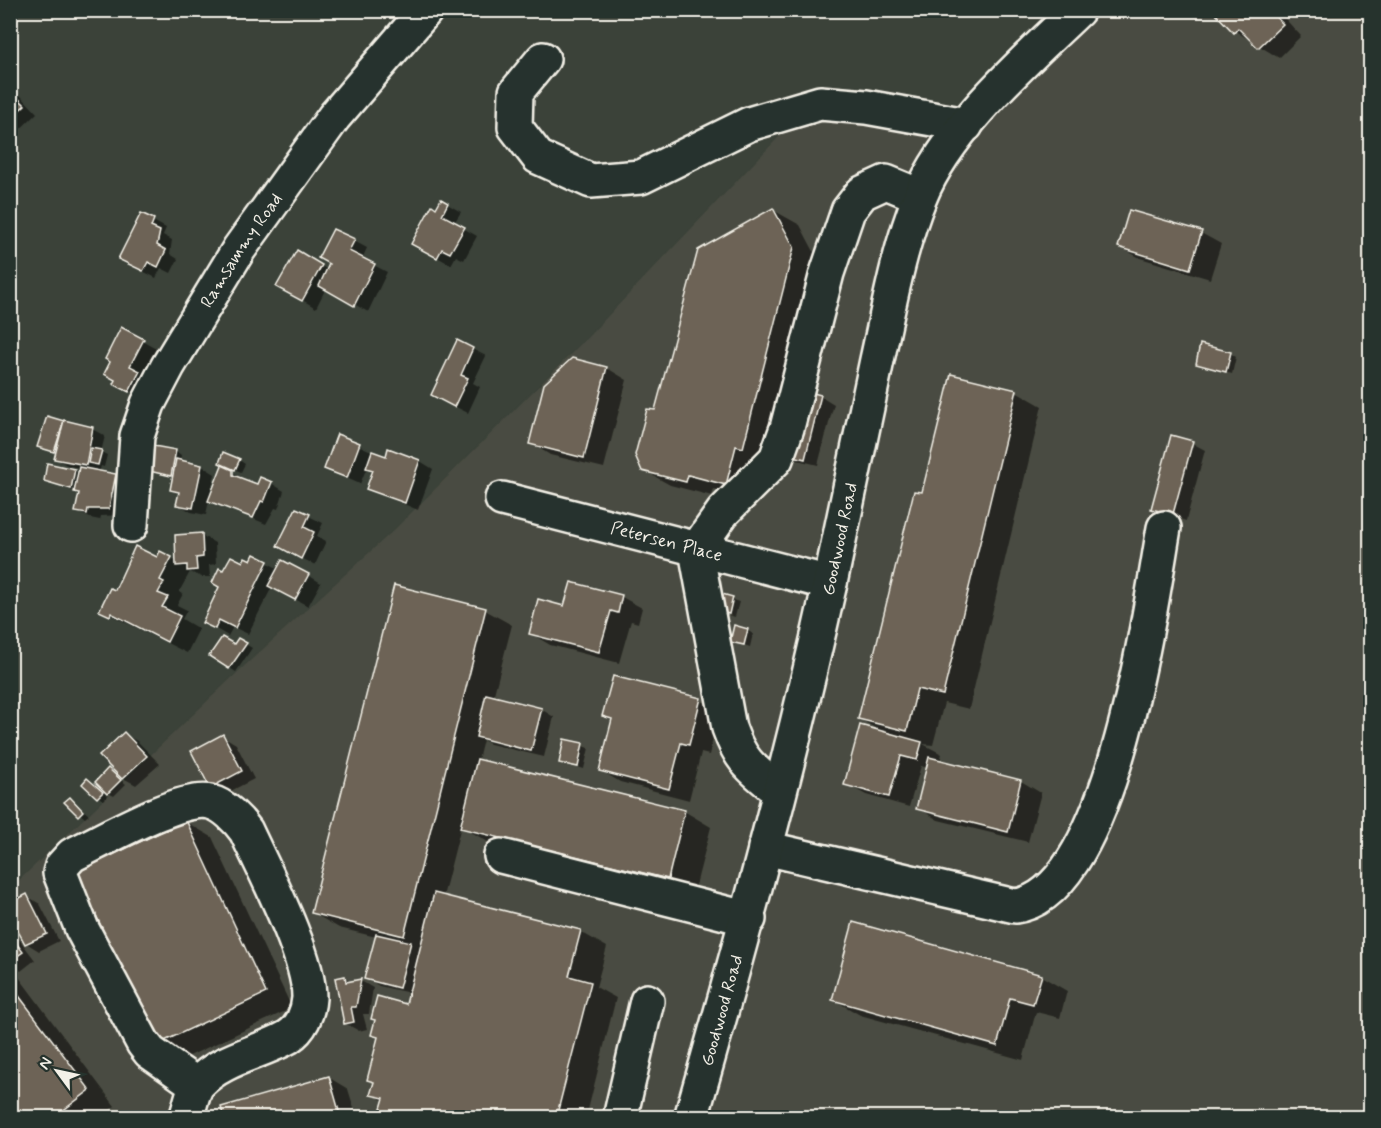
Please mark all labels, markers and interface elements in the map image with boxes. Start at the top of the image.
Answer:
street label: Ramsammy Road [195,188,289,313]
street label: Goodwood Road [817,480,864,598]
street label: Petersen Place [608,516,725,568]
street label: Goodwood Road [695,952,749,1069]
north arrow [27,1041,87,1101]
text: N [34,1053,57,1074]

